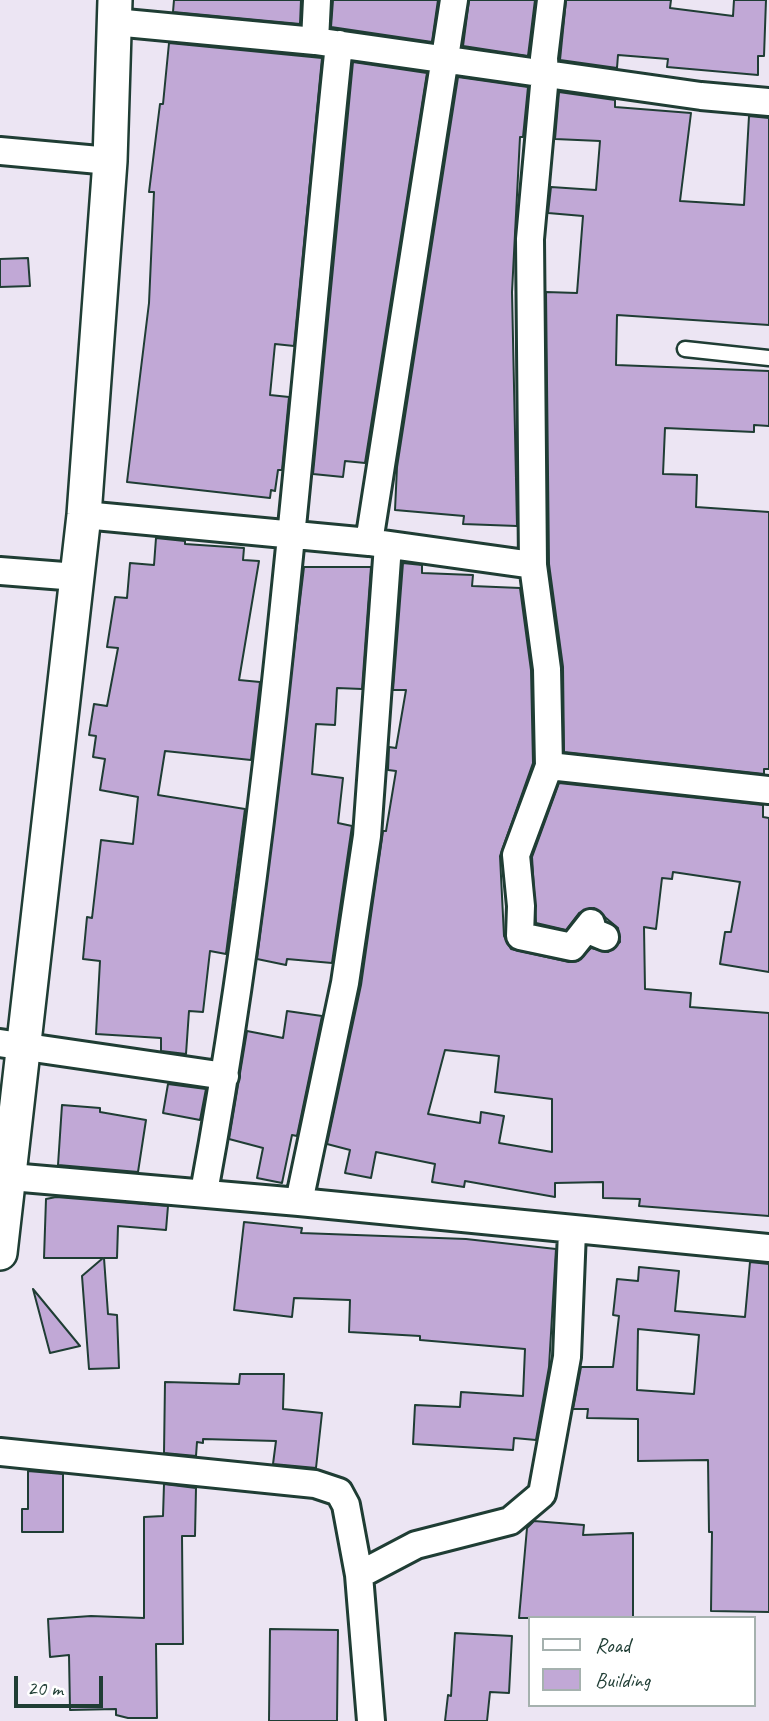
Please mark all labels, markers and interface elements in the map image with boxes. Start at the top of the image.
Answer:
legend [528,1616,755,1707]
text: Road [595,1632,630,1658]
scale bar [18,1662,107,1706]
text: Building [595,1667,650,1693]
text: 20 m [27,1675,63,1701]

